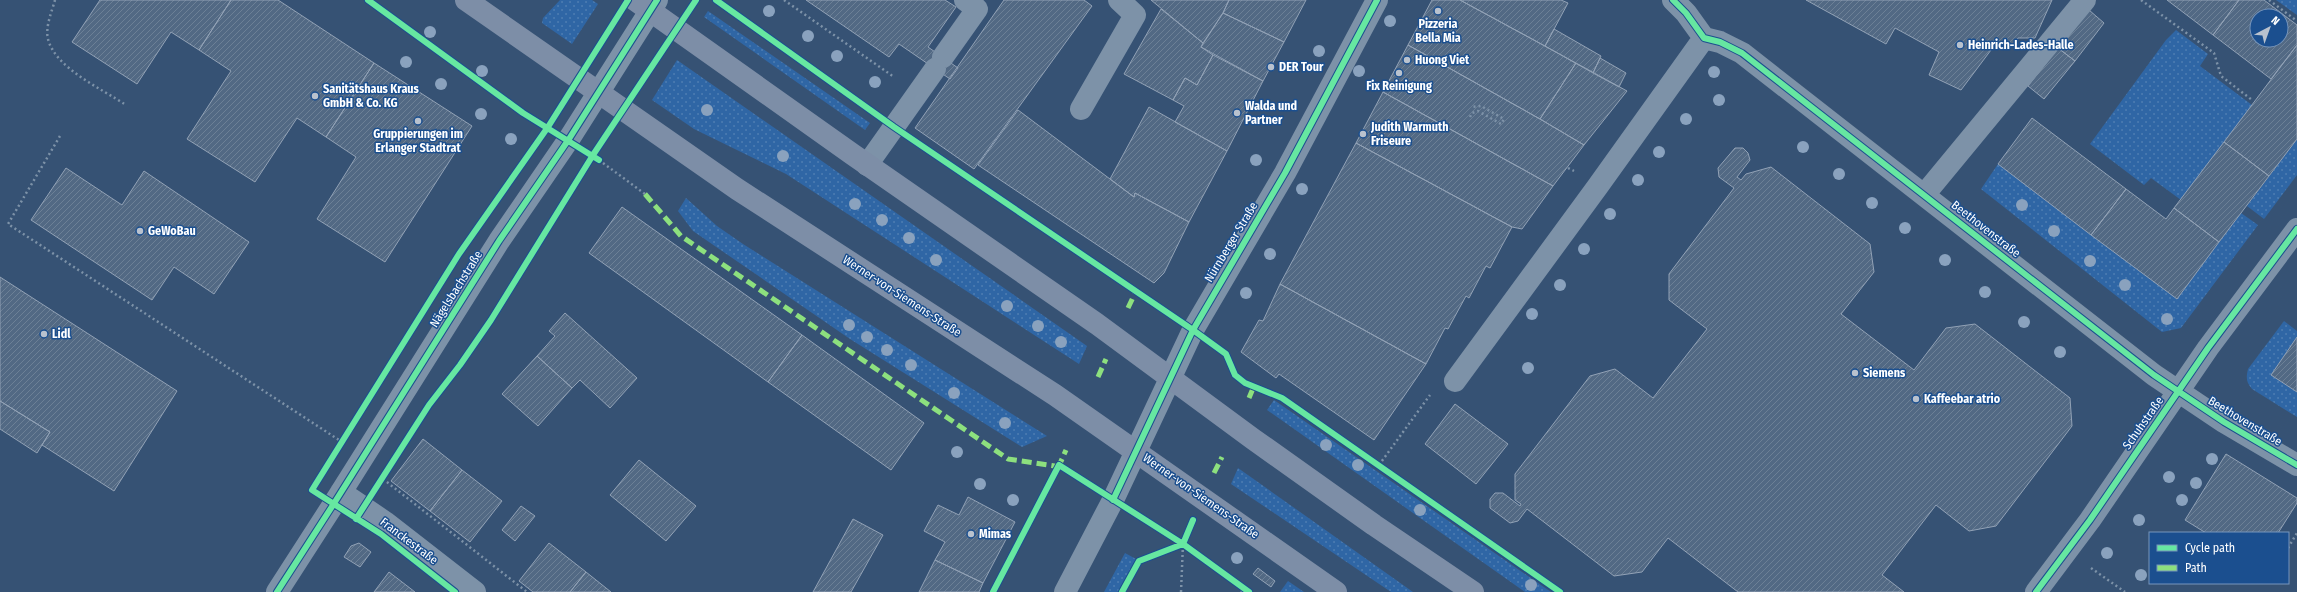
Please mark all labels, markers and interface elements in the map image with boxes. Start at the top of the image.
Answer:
marker: Pizzeria Bella Mia [1433,6,1443,16]
north arrow [2249,8,2289,48]
text: N [2268,14,2282,28]
place label: Pizzeria Bella Mia [1415,17,1461,45]
place label: Heinrich-Lades-Halle [1968,38,2074,52]
marker: Heinrich-Lades-Halle [1955,40,1965,50]
place label: Huong Viet [1415,53,1470,67]
marker: Huong Viet [1402,55,1412,65]
place label: DER Tour [1279,60,1324,74]
marker: DER Tour [1266,62,1276,72]
marker: Fix Reinigung [1394,68,1404,78]
place label: Fix Reinigung [1366,79,1432,93]
place label: Sanitätshaus Kraus GmbH & Co. KG [323,82,420,110]
marker: Sanitätshaus Kraus GmbH & Co. KG [310,91,320,101]
place label: Walda und Partner [1245,99,1297,127]
marker: Walda und Partner [1232,108,1242,118]
marker: Gruppierungen im Erlanger Stadtrat [413,116,423,126]
place label: Judith Warmuth Friseure [1370,120,1449,148]
place label: Gruppierungen im Erlanger Stadtrat [373,127,463,155]
marker: Judith Warmuth Friseure [1358,129,1368,139]
street label: Beethovenstraße [1949,198,2023,260]
street label: Nürnberger Straße [1202,199,1260,284]
place label: GeWoBau [148,224,196,238]
marker: GeWoBau [135,226,145,236]
street label: Nägelsbachstraße [427,248,485,330]
street label: Werner-von-Siemens-Straße [840,252,964,340]
place label: Lidl [52,327,71,341]
marker: Lidl [39,329,49,339]
place label: Siemens [1863,366,1906,380]
marker: Siemens [1850,368,1860,378]
place label: Kaffeebar atrio [1924,392,2001,406]
street label: Beethovenstraße [2206,393,2284,449]
marker: Kaffeebar atrio [1911,394,1921,404]
street label: Schuhstraße [2120,394,2166,452]
street label: Werner-von-Siemens-Straße [1140,451,1262,541]
street label: Franckestraße [377,515,441,567]
place label: Mimas [979,527,1012,541]
marker: Mimas [966,529,976,539]
legend [2149,532,2289,584]
text: Cycle path [2185,541,2235,555]
text: Path [2185,561,2207,575]

